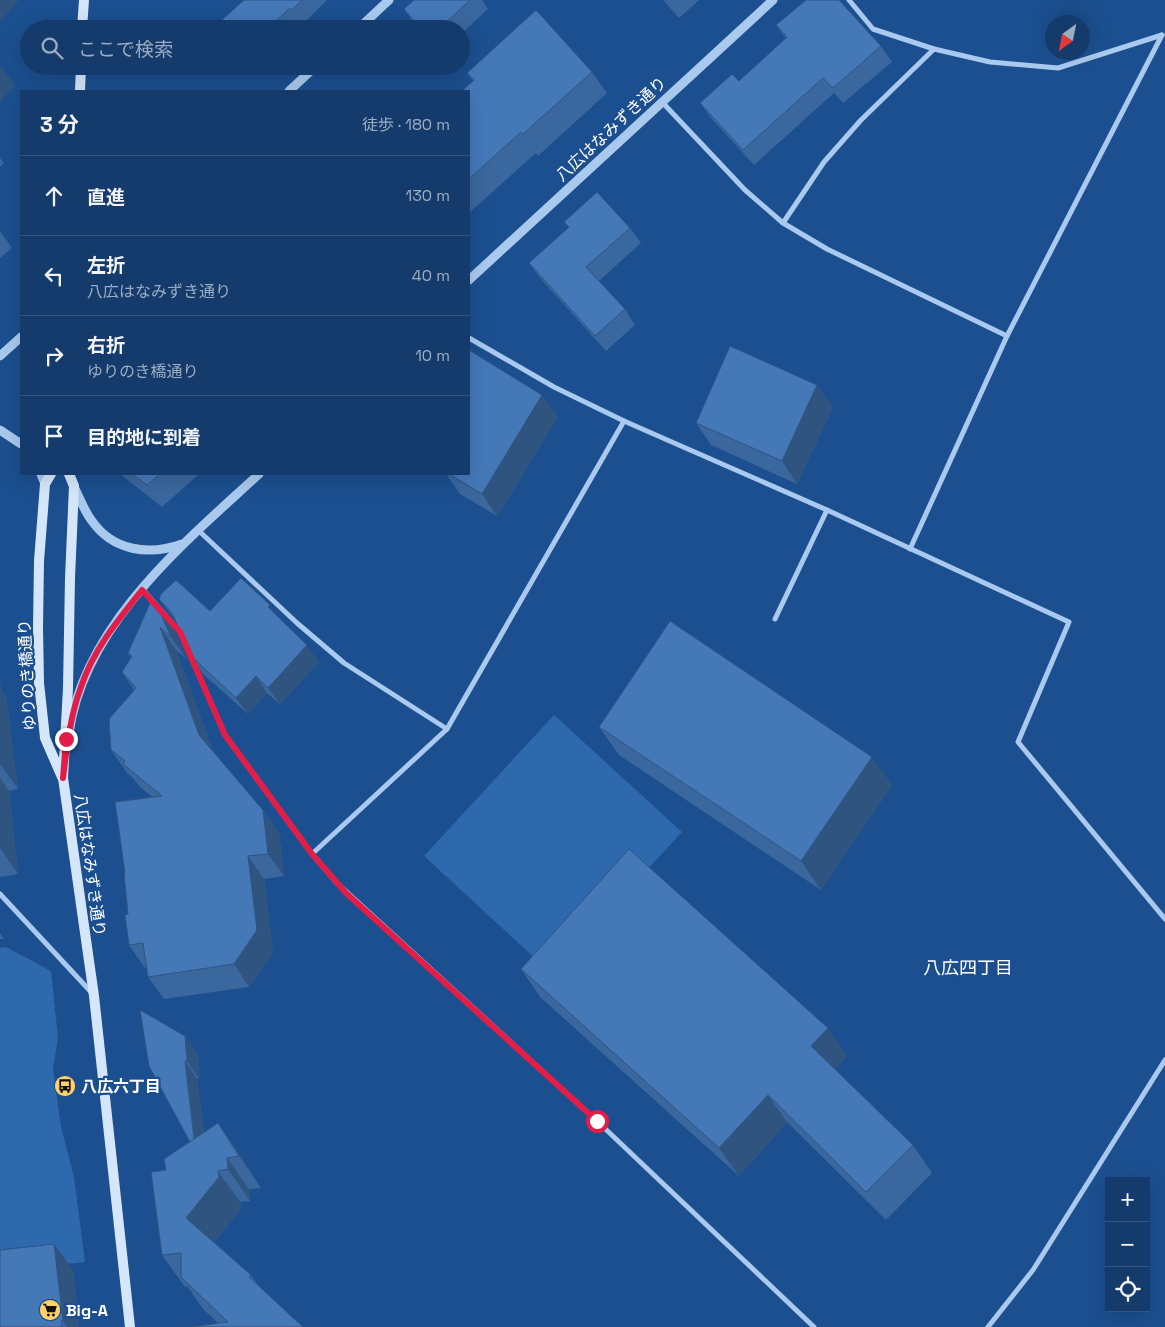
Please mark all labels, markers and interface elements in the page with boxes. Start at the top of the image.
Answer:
north arrow [1045,15,1090,60]
search box [20,20,470,75]
icon: search [38,34,66,62]
text: ここで検索 [78,37,173,62]
street label: 八広はなみずき通り [551,72,671,186]
text: 3 分 [40,111,79,138]
text: 徒歩 · 180 m [362,114,450,135]
icon: ahead [40,182,68,210]
text: 直進 [87,185,125,210]
text: 130 m [406,185,450,206]
text: 左折 [87,253,125,278]
icon: left [40,262,68,290]
text: 40 m [412,265,450,286]
text: 八広はなみずき通り [87,281,231,302]
text: 右折 [87,333,125,358]
icon: right [40,342,68,370]
text: 10 m [415,345,450,366]
text: ゆりのき橋通り [87,361,199,382]
icon: arrive [40,422,68,450]
text: 目的地に到着 [87,425,201,450]
street label: ゆりのき橋通り [14,619,40,731]
route end [55,728,78,751]
street label: 八広はなみずき通り [70,792,110,938]
district label: 八広四丁目 [923,956,1013,979]
bus stop icon: 八広六丁目 [53,1074,77,1098]
place label: 八広六丁目 [81,1076,161,1097]
route start [586,1110,609,1133]
map controls [1105,1177,1150,1312]
button: + [1105,1177,1150,1222]
button: − [1105,1222,1150,1267]
button: locate [1105,1267,1150,1312]
supermarket icon: Big-A [38,1298,62,1322]
place label: Big-A [66,1300,108,1321]

